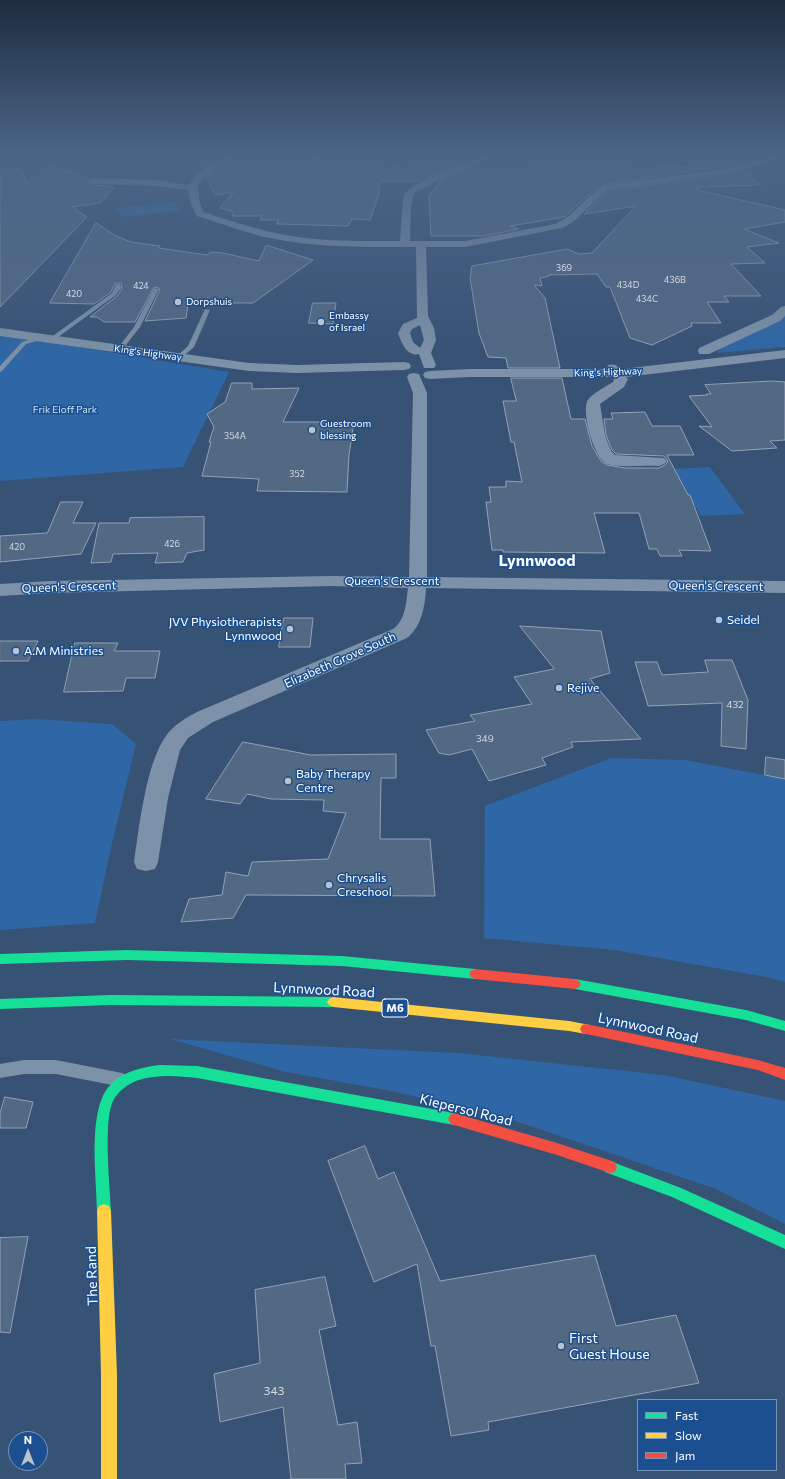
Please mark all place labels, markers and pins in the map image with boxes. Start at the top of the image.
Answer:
place label: Dorpshuis [186,296,232,308]
marker: Dorpshuis [173,297,183,307]
place label: Embassy of Israel [329,310,369,334]
marker: Embassy of Israel [316,317,326,327]
place label: Guestroom blessing [320,418,371,442]
marker: Guestroom blessing [307,425,317,435]
place label: Seidel [727,613,760,627]
place label: JVV Physiotherapists Lynnwood [169,615,282,643]
marker: Seidel [714,615,724,625]
marker: JVV Physiotherapists Lynnwood [285,624,295,634]
place label: A.M Ministries [24,644,103,658]
marker: A.M Ministries [11,646,21,656]
place label: Rejive [567,681,599,695]
marker: Rejive [554,683,564,693]
place label: Baby Therapy Centre [296,767,370,795]
marker: Baby Therapy Centre [283,776,293,786]
place label: Chrysalis Creschool [337,871,392,899]
marker: Chrysalis Creschool [324,880,334,890]
place label: First Guest House [569,1330,650,1362]
marker: First Guest House [556,1341,566,1351]

